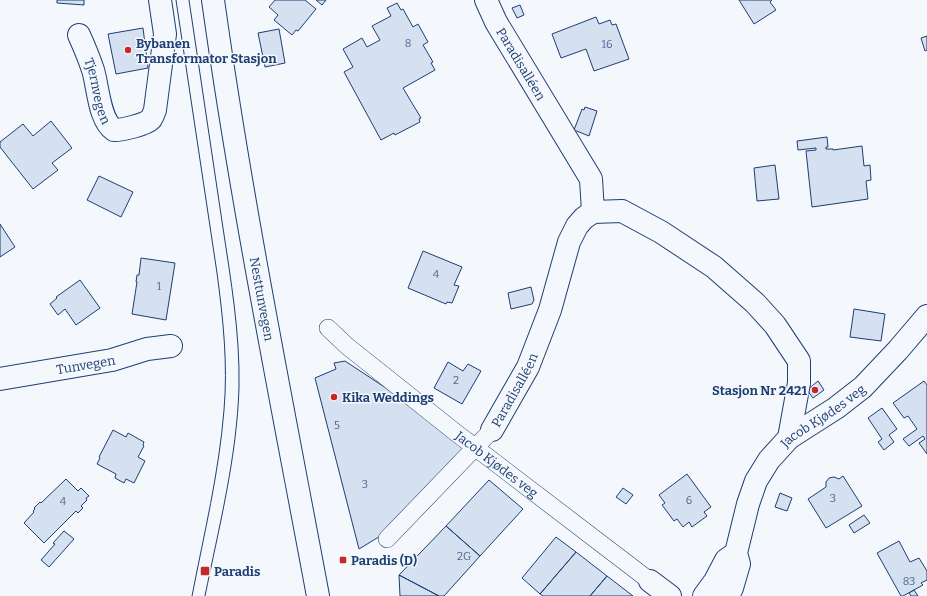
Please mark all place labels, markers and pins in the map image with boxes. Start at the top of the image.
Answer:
place label: Bybanen Transformator Stasjon [136,36,277,67]
marker: Bybanen Transformator Stasjon [123,45,133,55]
place label: Stasjon Nr 2421 [712,383,807,399]
marker: Stasjon Nr 2421 [810,385,820,395]
place label: Kika Weddings [342,390,434,405]
marker: Kika Weddings [329,392,339,402]
place label: Paradis (D) [351,553,417,568]
marker: Paradis (D) [338,555,348,565]
place label: Paradis [214,564,260,579]
marker: Paradis [199,565,211,577]

